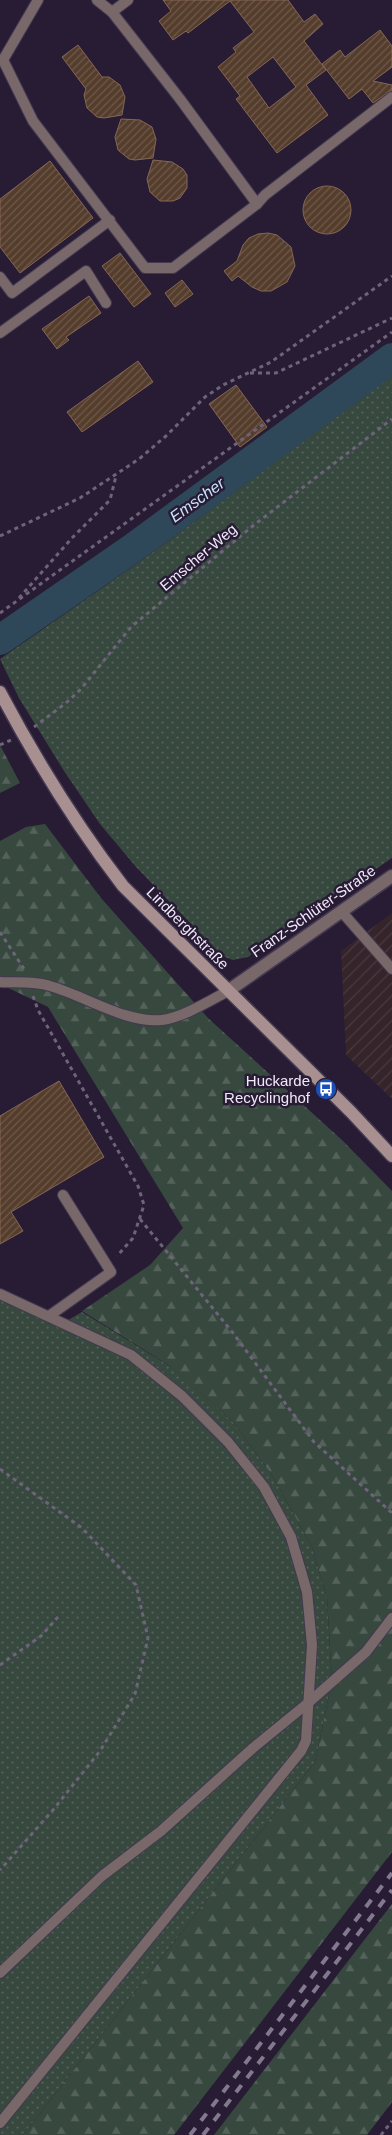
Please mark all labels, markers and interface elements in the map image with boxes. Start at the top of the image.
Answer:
water label: Emscher [166,474,228,525]
street label: Emscher-Weg [156,520,240,594]
street label: Franz-Schlüter-Straße [247,861,379,961]
street label: Lindberghstraße [143,883,233,973]
place label: Huckarde Recyclinghof [224,1072,311,1106]
bus stop icon: Huckarde Recyclinghof [314,1077,338,1101]

